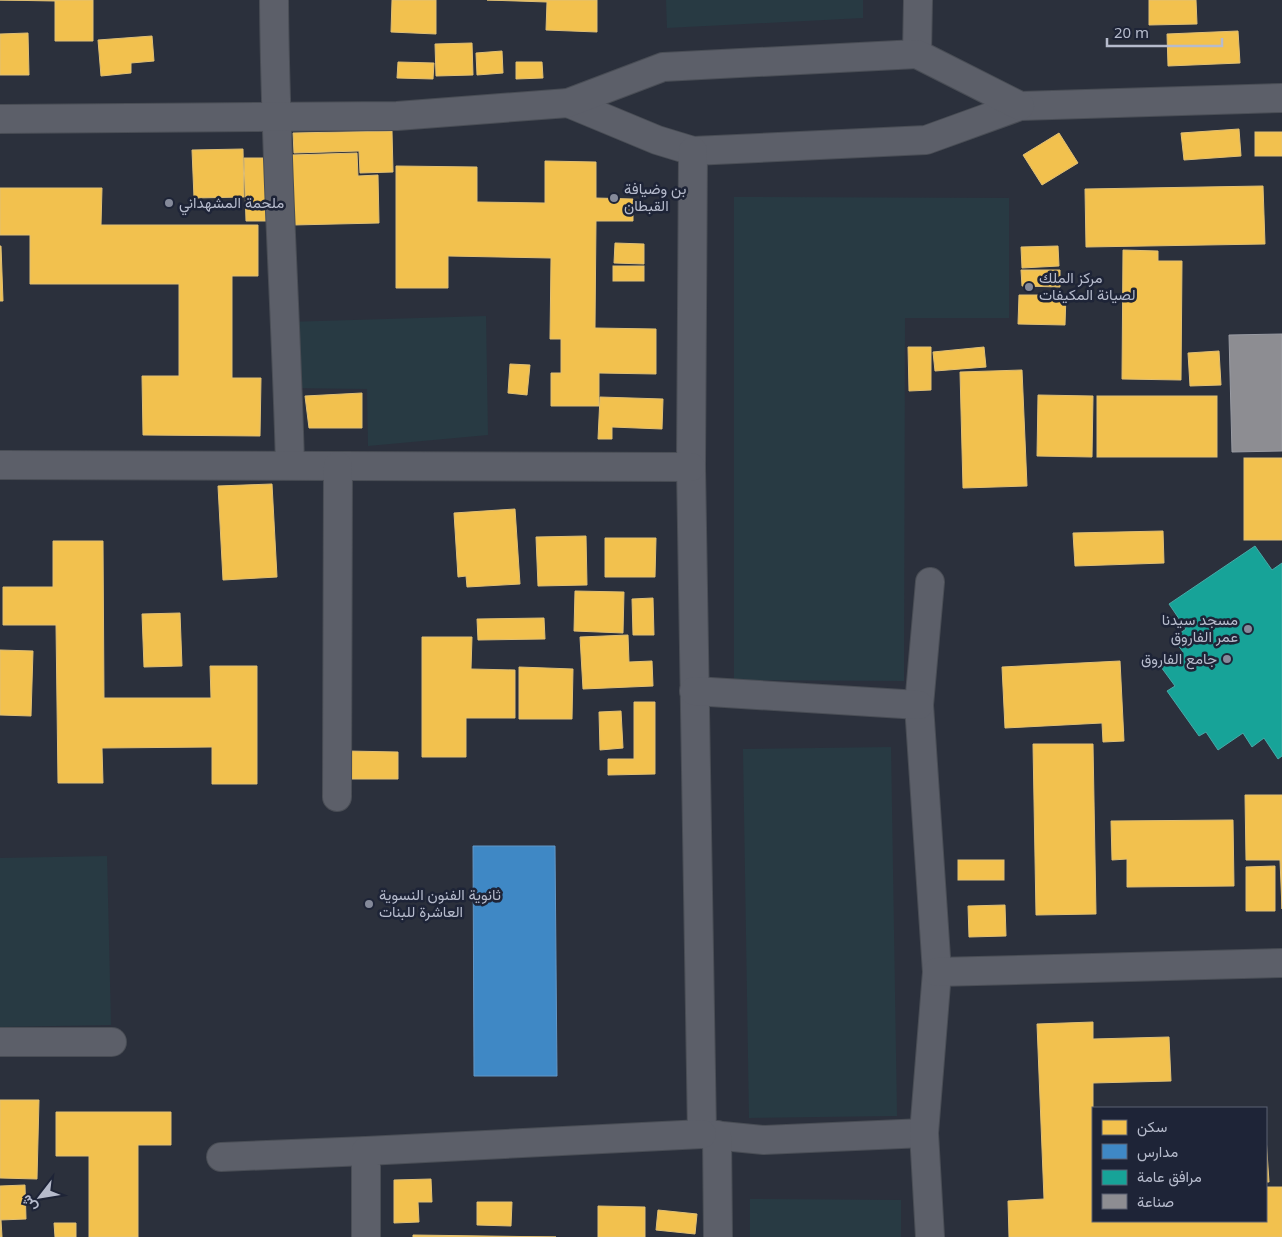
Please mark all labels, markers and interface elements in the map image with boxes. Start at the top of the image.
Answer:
scale bar [1107,15,1222,47]
text: 20 m [1114,22,1149,42]
place label: بن وضيافة القبطان [624,178,686,215]
place label: ملحمة المشهداني [179,192,284,216]
marker: بن وضيافة القبطان [608,192,620,204]
marker: ملحمة المشهداني [163,197,175,209]
place label: مركز الملك لصيانة المكيفات [1039,267,1136,304]
marker: مركز الملك لصيانة المكيفات [1023,281,1035,293]
place label: مسجد سيدنا عمر الفاروق [1162,609,1238,646]
marker: مسجد سيدنا عمر الفاروق [1242,623,1254,635]
place label: جامع الفاروق [1141,648,1217,670]
marker: جامع الفاروق [1221,653,1233,665]
place label: ثانوية الفنون النسوية العاشرة للبنات [379,884,501,921]
marker: ثانوية الفنون النسوية العاشرة للبنات [363,898,375,910]
legend [1092,1107,1267,1222]
text: سكن [1137,1116,1167,1137]
text: مدارس [1137,1141,1178,1162]
text: مرافق عامة [1137,1166,1202,1187]
north arrow [15,1172,65,1222]
text: صناعة [1137,1191,1174,1211]
text: ش [16,1192,41,1216]

